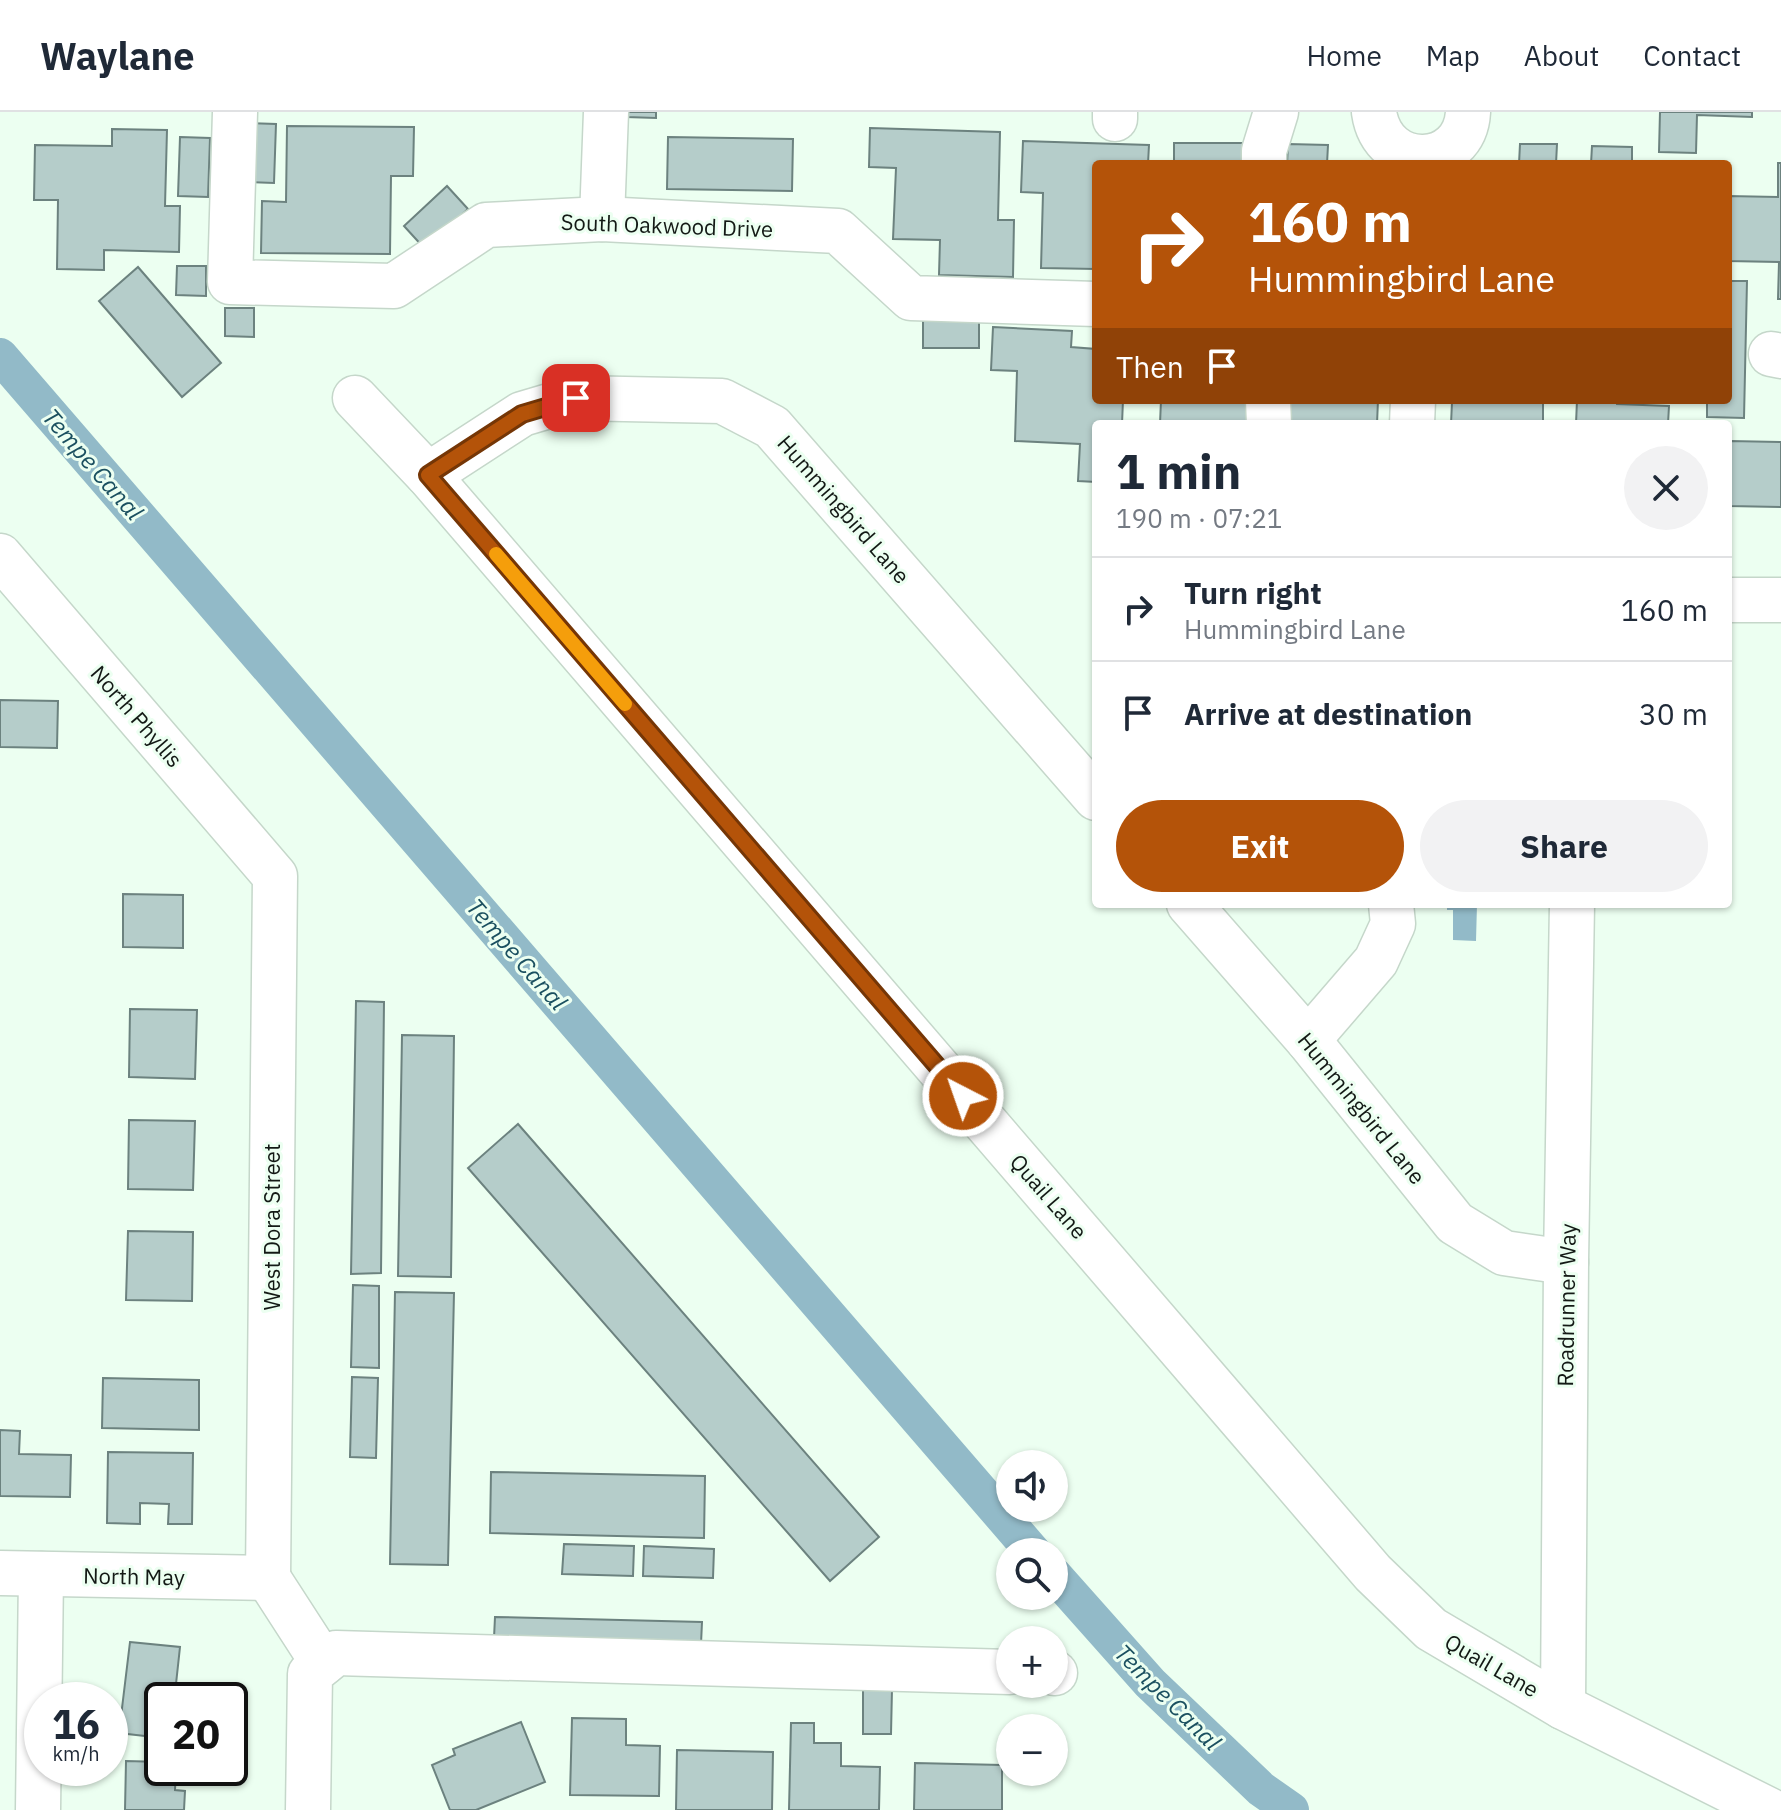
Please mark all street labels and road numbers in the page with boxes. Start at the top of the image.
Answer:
street label: South Oakwood Drive [560,207,774,243]
street label: Hummingbird Lane [772,429,916,589]
street label: North Phyllis [85,659,189,773]
street label: Hummingbird Lane [1292,1026,1432,1190]
street label: West Dora Street [257,1143,286,1311]
street label: Quail Lane [1004,1147,1094,1245]
street label: Roadrunner Way [1550,1223,1582,1387]
street label: North May [83,1561,185,1591]
street label: Quail Lane [1440,1626,1544,1704]

